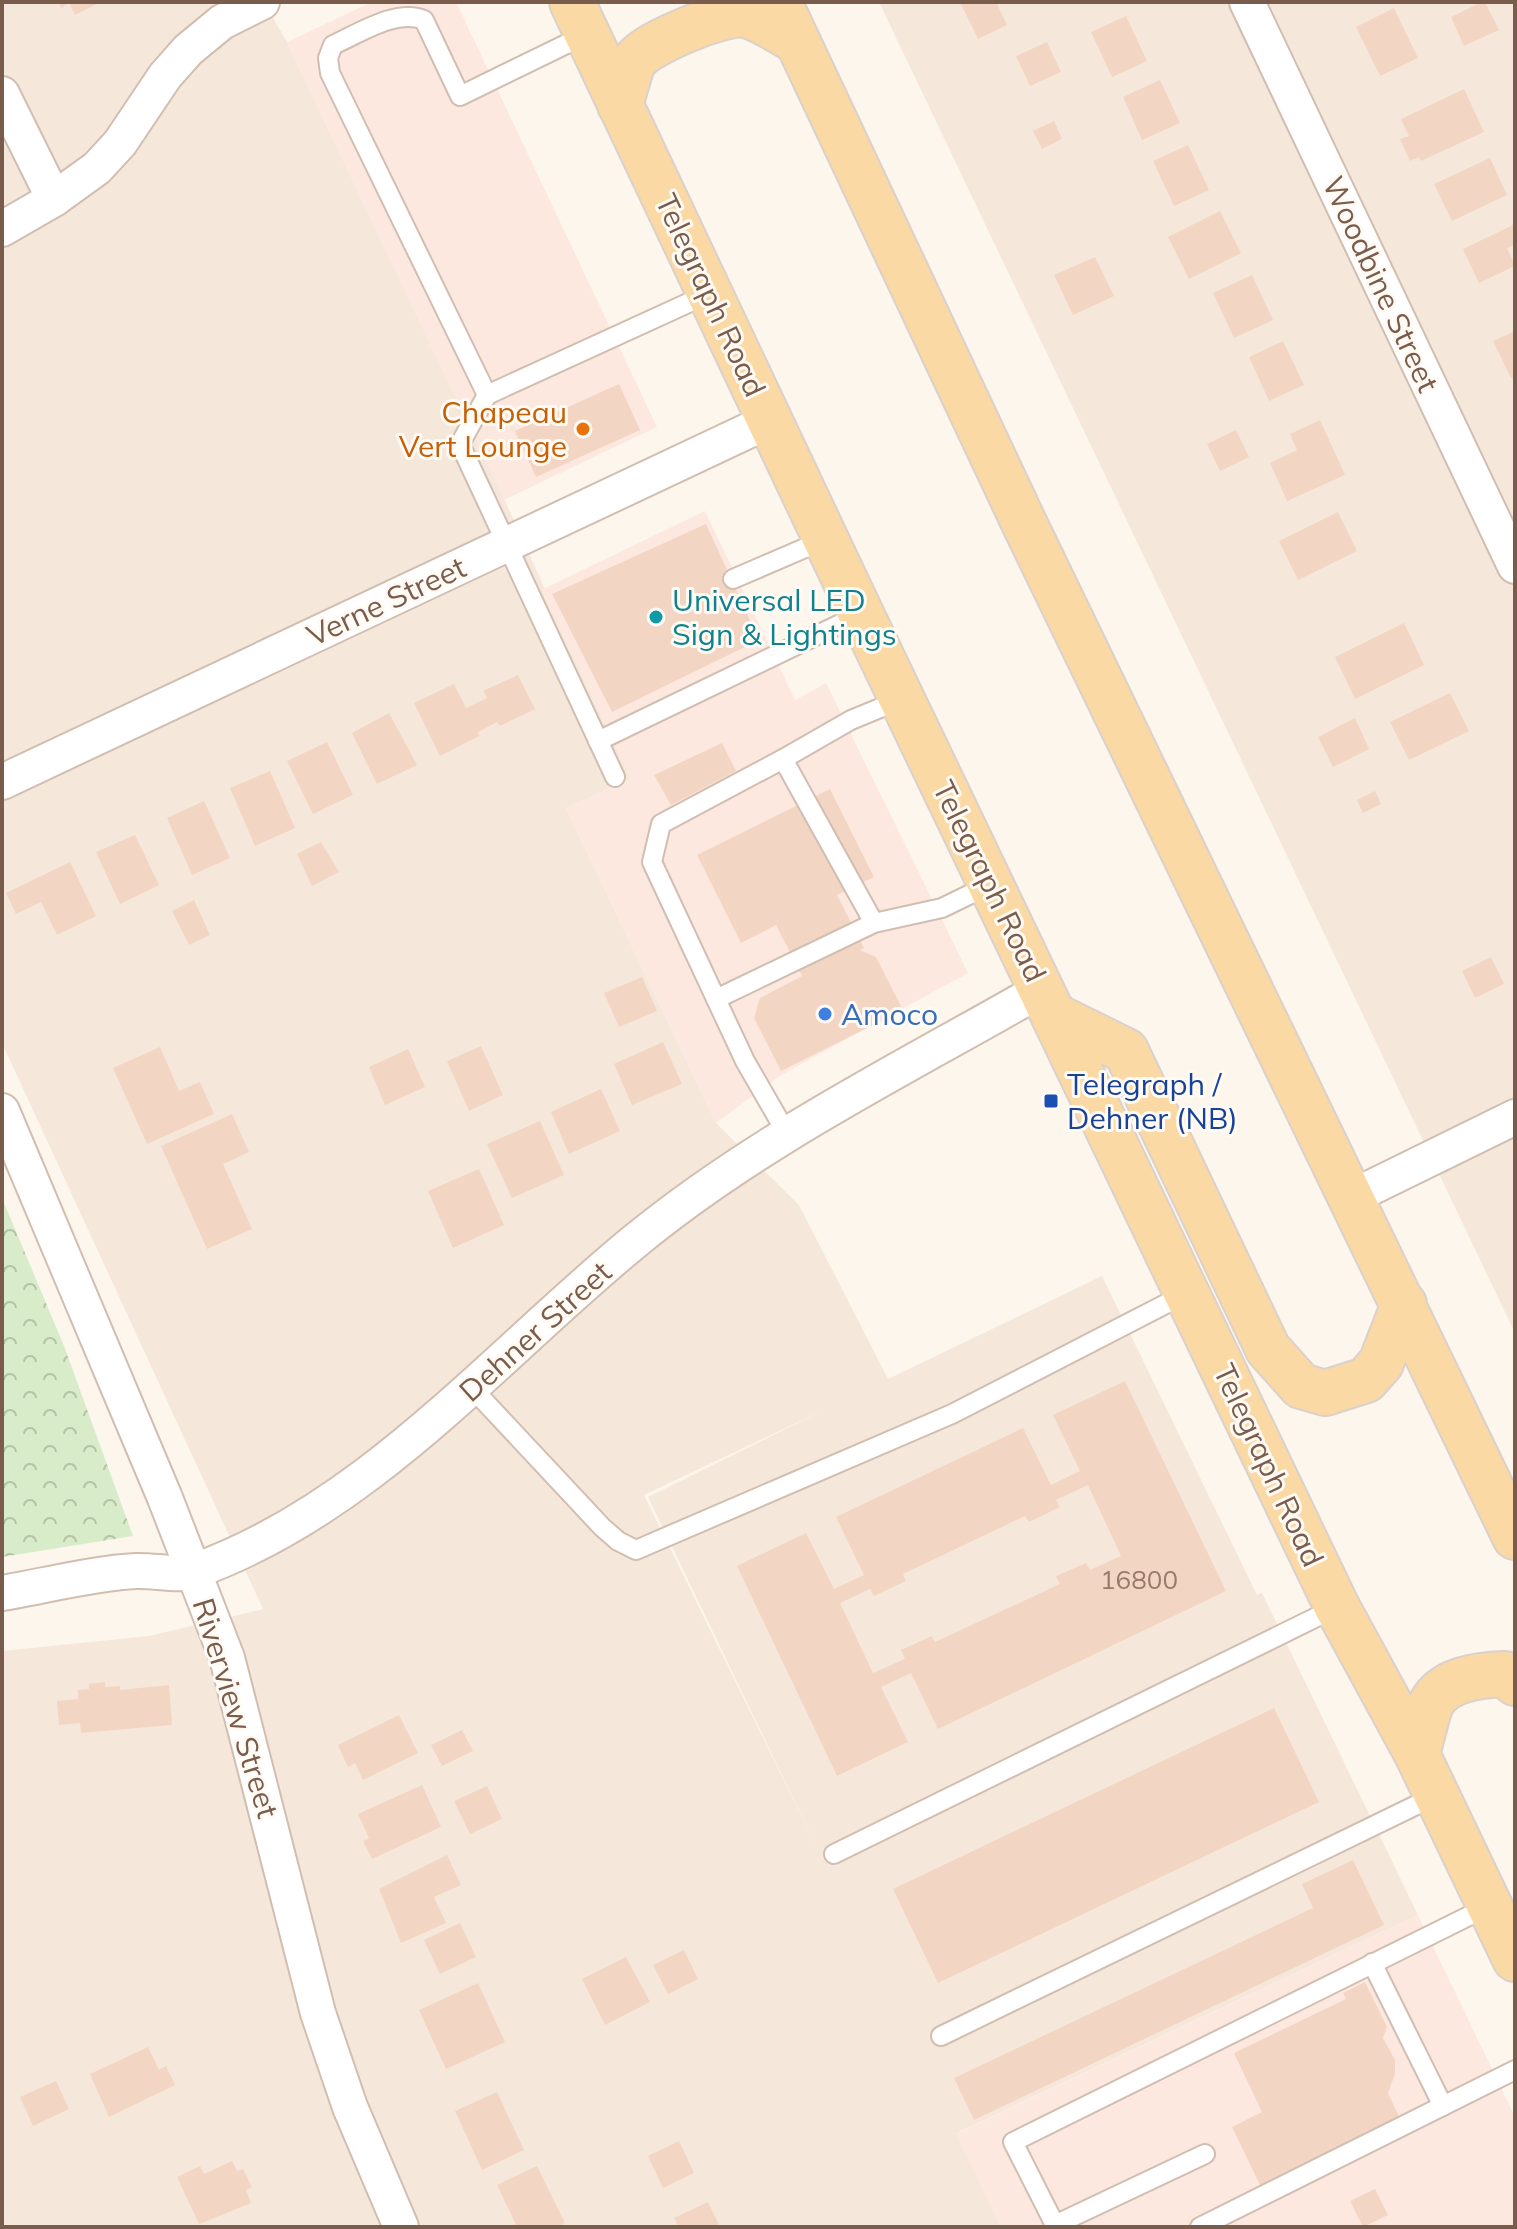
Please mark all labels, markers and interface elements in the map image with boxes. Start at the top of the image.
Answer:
street label: Woodbine Street [1314,170,1448,398]
street label: Telegraph Road [647,188,775,402]
place label: Chapeau Vert Lounge [399,393,567,465]
marker: Chapeau Vert Lounge [574,420,592,438]
street label: Verne Street [300,548,472,654]
place label: Universal LED Sign & Lightings [672,581,897,653]
marker: Universal LED Sign & Lightings [647,608,665,626]
street label: Telegraph Road [925,774,1055,988]
place label: Amoco [841,995,938,1033]
marker: Amoco [816,1005,834,1023]
place label: Telegraph / Dehner (NB) [1067,1065,1238,1137]
marker: Telegraph / Dehner (NB) [1042,1092,1060,1110]
street label: Dehner Street [451,1253,619,1409]
street label: Telegraph Road [1205,1358,1333,1572]
house number: 16800 [1100,1563,1178,1596]
street label: Riverview Street [185,1594,287,1822]

